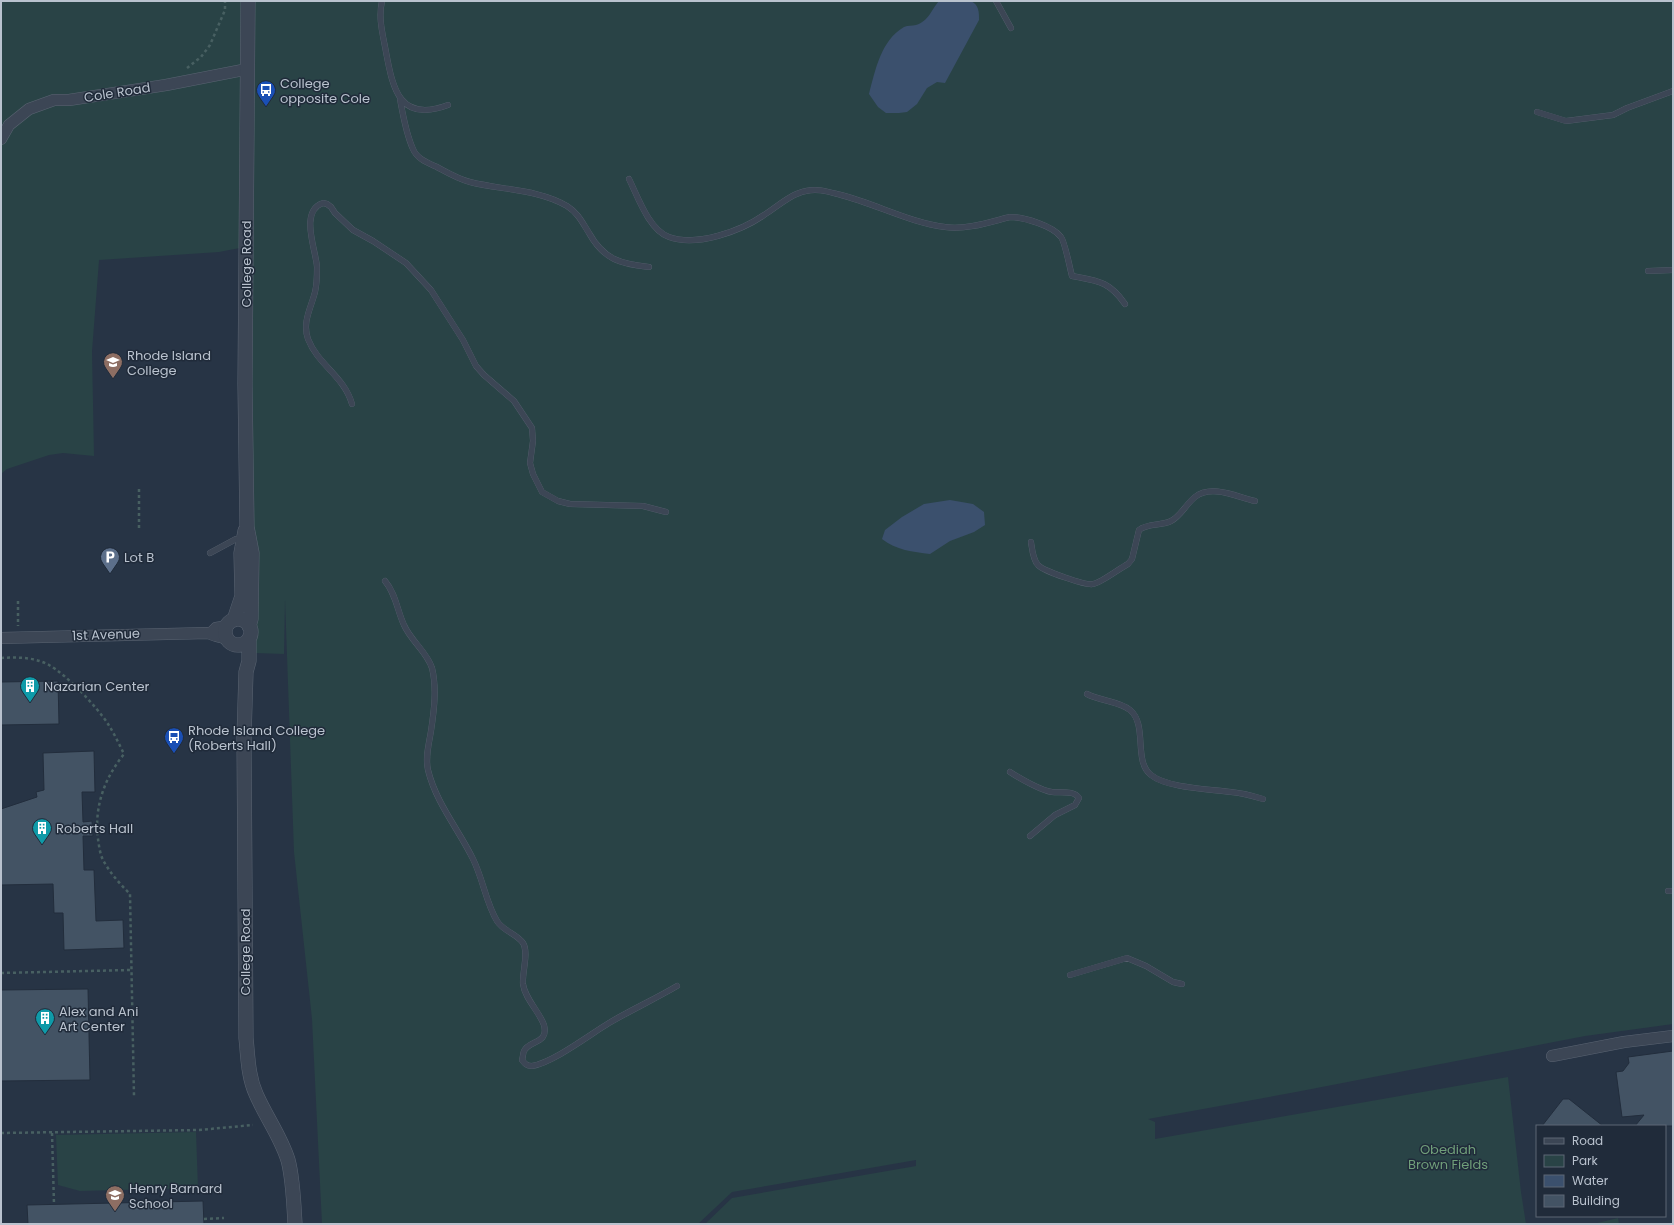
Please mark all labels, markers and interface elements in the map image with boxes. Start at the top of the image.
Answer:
place label: College opposite Cole [280,74,370,108]
street label: Cole Road [83,78,152,107]
bus stop icon: College opposite Cole [255,79,277,107]
street label: College Road [237,221,256,307]
place label: Rhode Island College [127,346,211,380]
school or university icon: Rhode Island College [102,351,124,379]
parking icon: Lot B [99,546,121,574]
place label: Lot B [124,548,154,567]
street label: 1st Avenue [72,624,140,645]
building icon: Nazarian Center [19,675,41,703]
place label: Nazarian Center [44,677,149,696]
place label: Rhode Island College (Roberts Hall) [188,721,325,755]
bus stop icon: Rhode Island College (Roberts Hall) [163,726,185,754]
building icon: Roberts Hall [31,817,53,845]
place label: Roberts Hall [56,819,133,838]
street label: College Road [236,909,255,995]
place label: Alex and Ani Art Center [59,1002,138,1036]
building icon: Alex and Ani Art Center [34,1007,56,1035]
legend [1536,1125,1666,1217]
text: Road [1572,1132,1603,1149]
park label: Obediah Brown Fields [1408,1140,1488,1174]
text: Park [1572,1152,1599,1169]
text: Water [1572,1172,1609,1189]
place label: Henry Barnard School [129,1179,222,1213]
school or university icon: Henry Barnard School [104,1184,126,1212]
text: Building [1572,1192,1620,1209]

